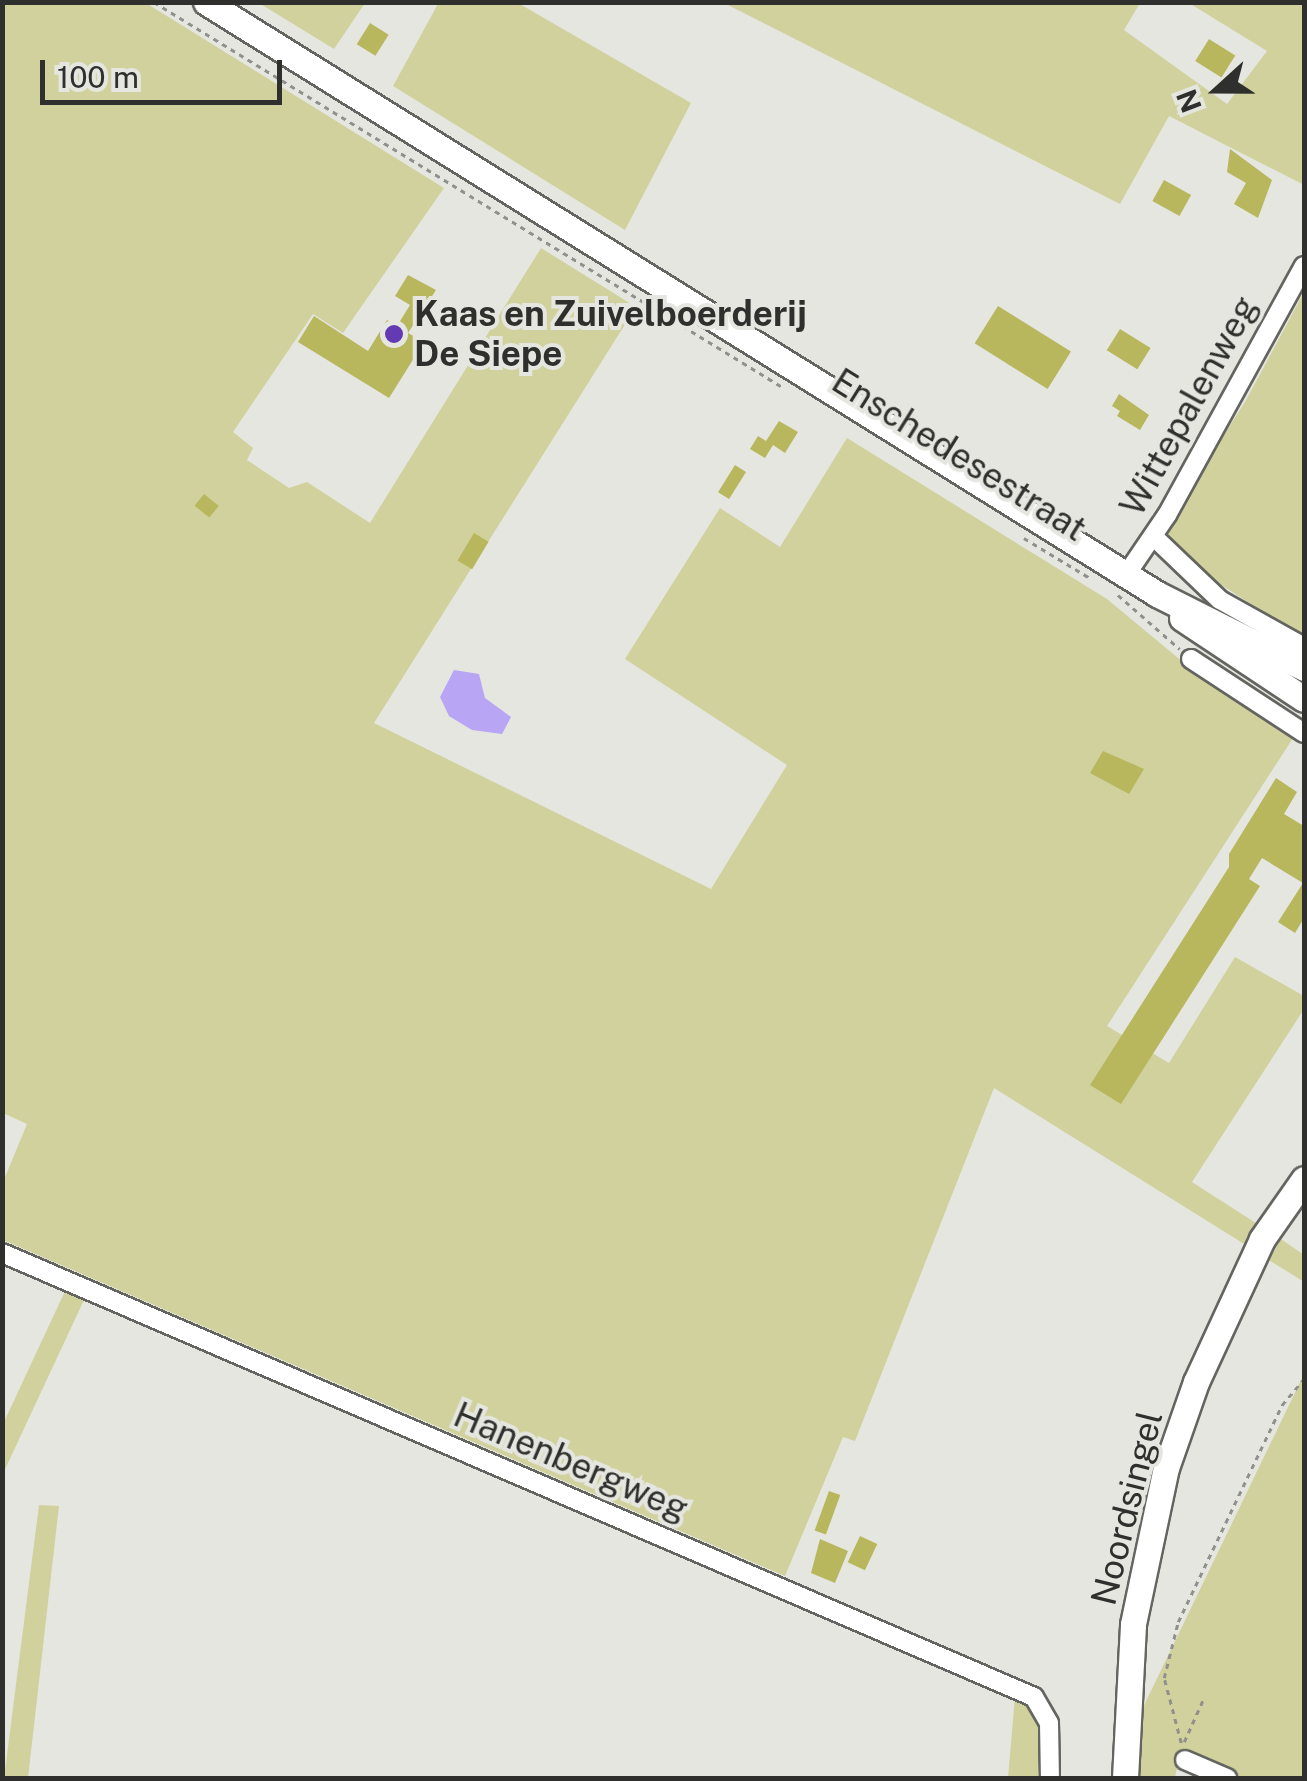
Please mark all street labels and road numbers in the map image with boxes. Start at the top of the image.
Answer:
street label: Wittepalenweg [1111,289,1267,523]
street label: Enschedesestraat [824,360,1094,550]
street label: Hanenbergweg [448,1394,694,1530]
street label: Noordsingel [1083,1407,1171,1609]

